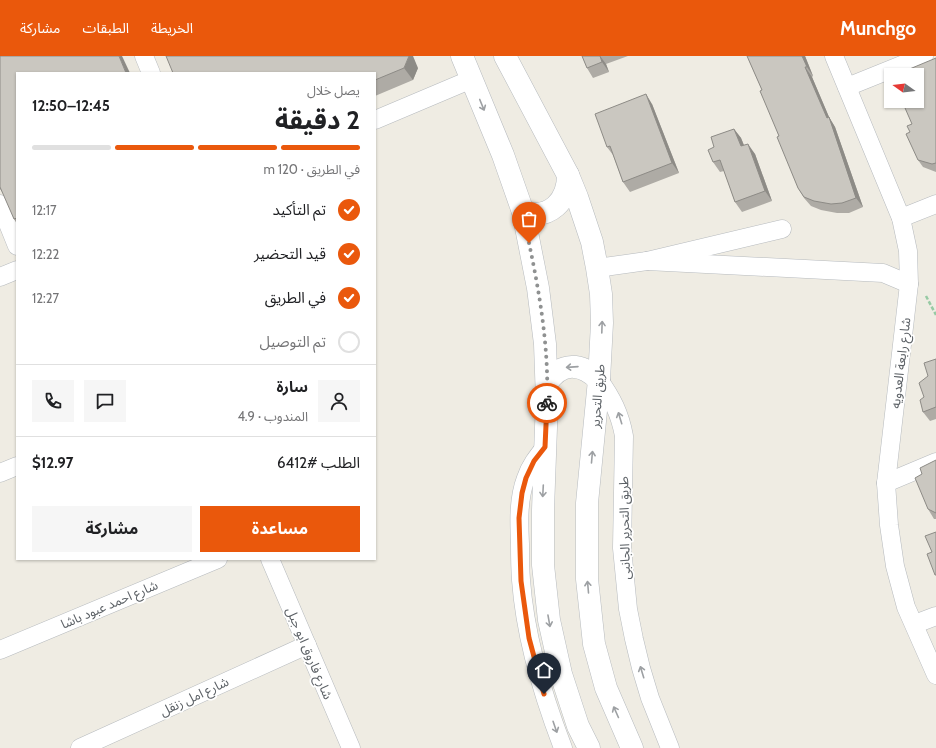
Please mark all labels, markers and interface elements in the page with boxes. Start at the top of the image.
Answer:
text: Munchgo [840,17,916,40]
text: مشاركة [20,19,60,37]
text: الطبقات [82,19,129,37]
text: الخريطة [151,19,193,37]
north arrow [884,68,924,108]
map controls [884,68,924,108]
text: يصل خلال [307,82,360,98]
text: 12:45–12:50 [32,97,110,115]
one-way arrow [479,98,486,110]
text: 2 دقيقة [275,104,360,136]
text: في الطريق · 120 m [263,161,360,177]
icon: check [338,199,360,221]
text: تم التأكيد [273,201,326,219]
text: 12:17 [32,202,57,218]
pin [512,202,546,243]
icon: bag [518,208,540,230]
icon: check [338,243,360,265]
text: قيد التحضير [254,245,326,263]
text: 12:22 [32,246,59,262]
icon: check [338,287,360,309]
text: في الطريق [265,289,326,307]
text: 12:27 [32,290,59,306]
street label: شارع رابعة العدويه [886,317,916,410]
one-way arrow [598,321,606,334]
text: تم التوصيل [259,333,326,351]
street label: طريق التحرير [586,363,609,430]
one-way arrow [566,364,579,371]
text: سارة [276,378,308,396]
button: phone [32,380,74,422]
button: chat [84,380,126,422]
button: person [318,380,360,422]
courier [527,383,567,423]
icon: bike [536,392,558,414]
text: المندوب · 4.9 [238,408,308,424]
one-way arrow [616,412,623,425]
one-way arrow [588,451,595,464]
text: $12.97 [32,454,73,472]
text: الطلب #6412 [277,454,360,472]
street label: طريق التحرير الجانبى [615,476,634,580]
one-way arrow [540,484,547,497]
button: مشاركة [32,506,192,552]
button: مساعدة [200,506,360,552]
street label: شارع احمد عبود باشا [58,576,161,634]
one-way arrow [584,581,592,594]
street label: شارع فاروق ابو جبل [281,604,337,703]
one-way arrow [546,614,554,627]
pin [527,653,561,694]
icon: home [533,659,555,681]
one-way arrow [638,666,645,679]
street label: شارع امل زنقل [157,673,232,722]
one-way arrow [612,707,620,719]
one-way arrow [552,721,560,733]

